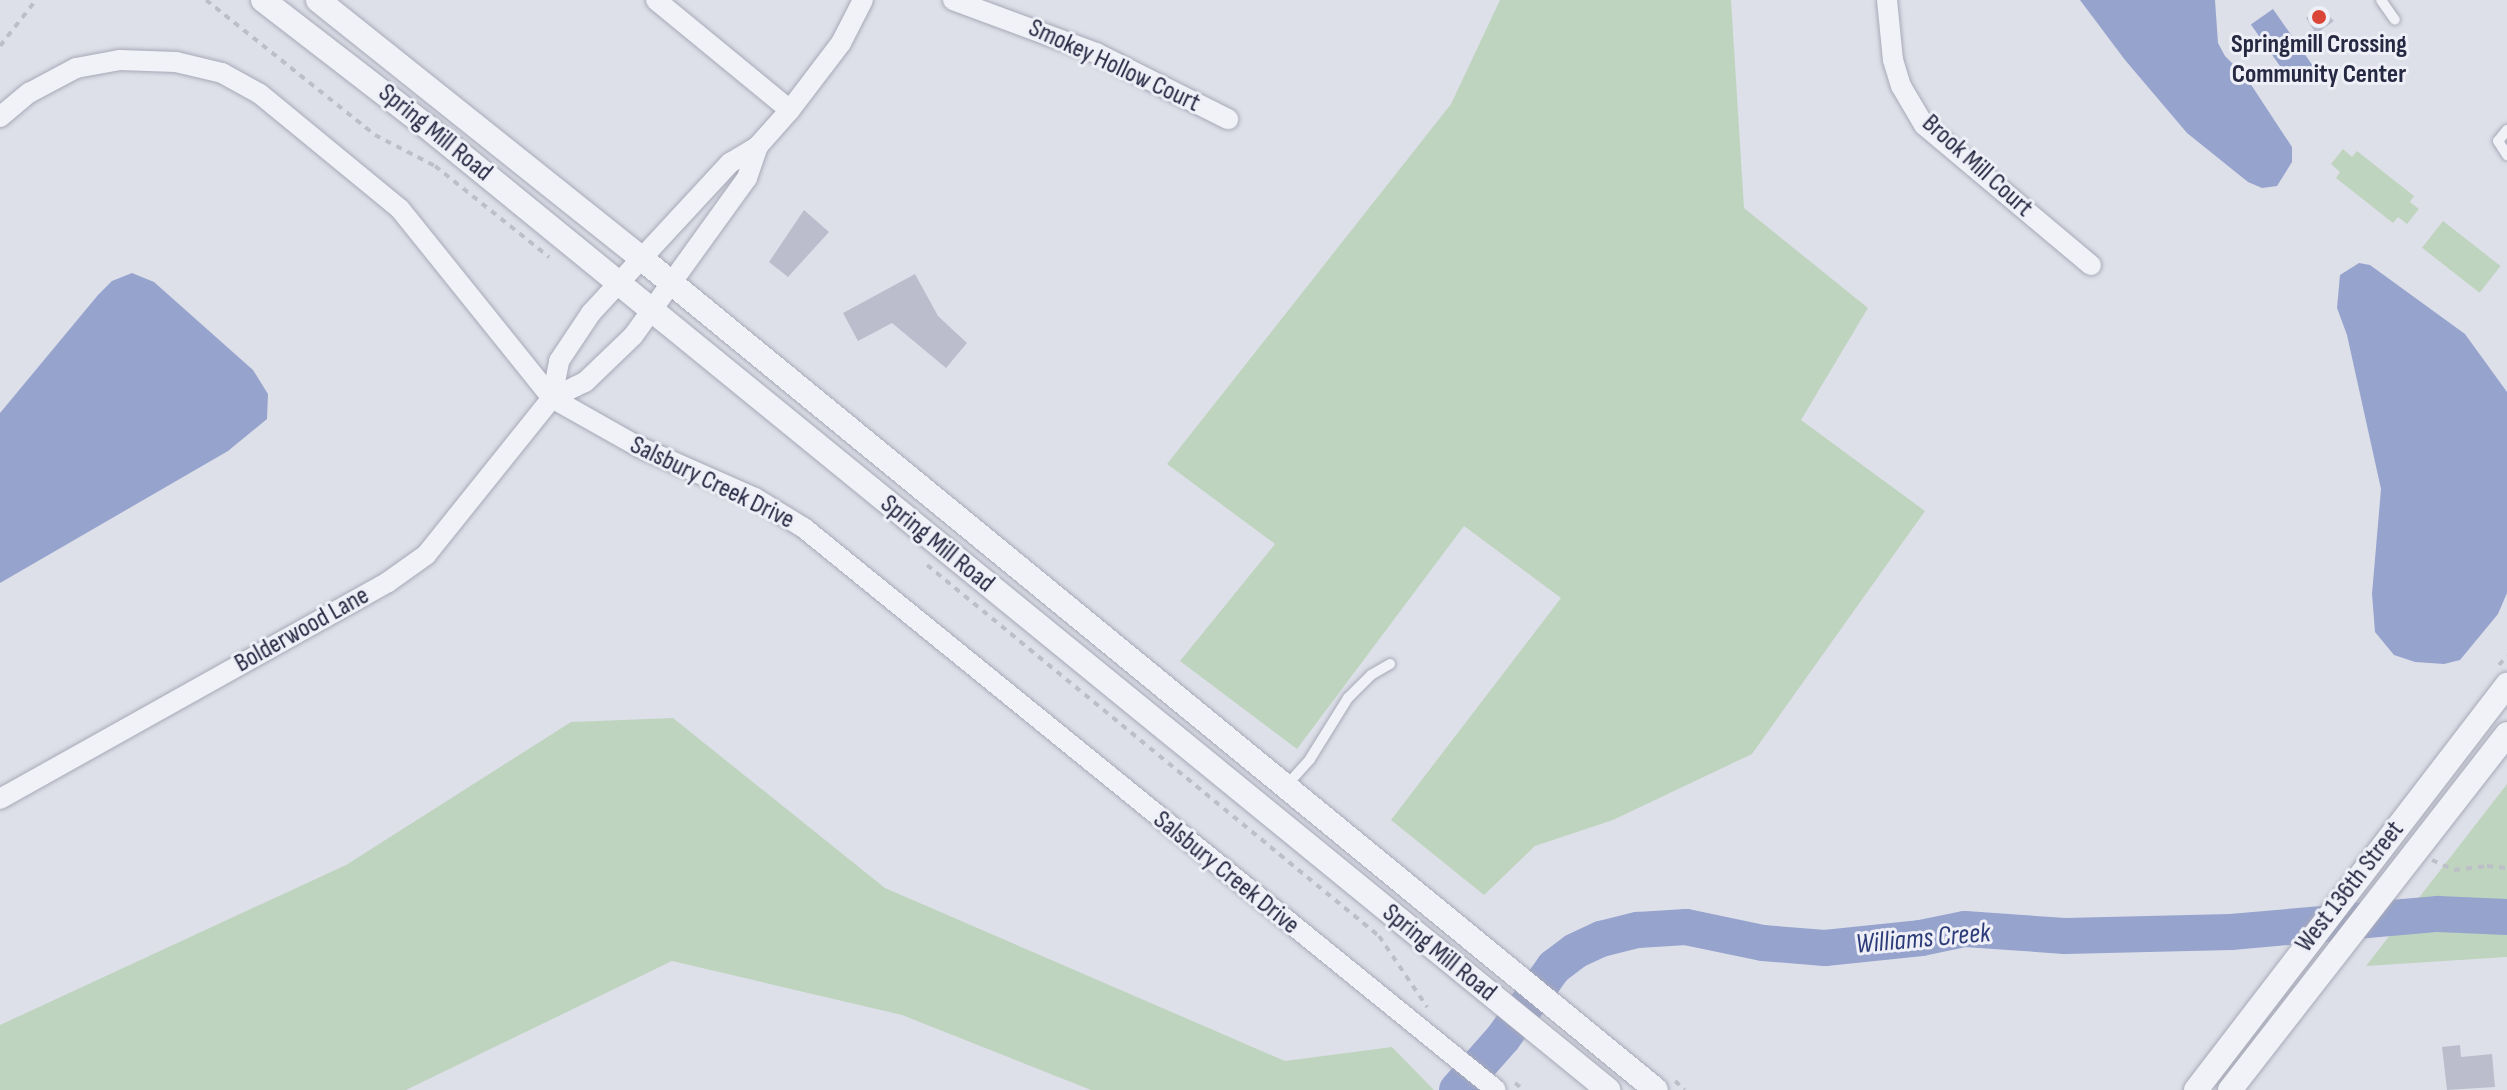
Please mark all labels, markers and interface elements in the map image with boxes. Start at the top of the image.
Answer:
marker: Springmill Crossing Community Center [2310,8,2328,26]
street label: Smokey Hollow Court [1023,13,1205,119]
place label: Springmill Crossing Community Center [2231,29,2407,90]
street label: Spring Mill Road [372,78,498,188]
street label: Brook Mill Court [1915,108,2039,224]
street label: Salsbury Creek Drive [625,430,799,536]
street label: Spring Mill Road [874,489,1000,599]
street label: Bolderwood Lane [229,580,375,680]
street label: Salsbury Creek Drive [1147,805,1305,941]
street label: West 136th Street [2289,815,2411,959]
street label: Spring Mill Road [1376,898,1502,1008]
water label: Williams Creek [1854,916,1992,962]

